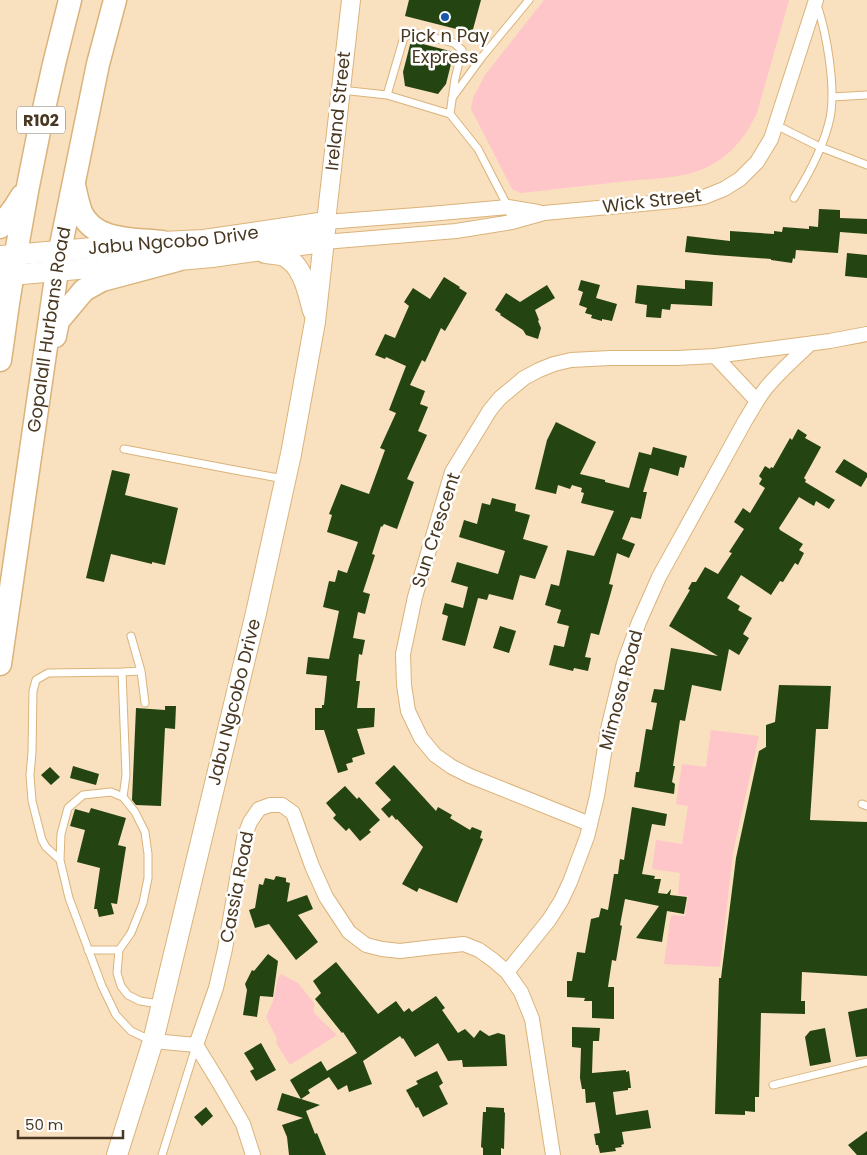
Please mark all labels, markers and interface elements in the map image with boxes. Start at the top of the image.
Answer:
marker: Pick n Pay Express [439,11,451,23]
place label: Pick n Pay Express [401,23,489,69]
street label: Ireland Street [319,50,356,172]
road number: R102 [17,106,65,134]
street label: Wick Street [601,182,703,219]
street label: Jabu Ngcobo Drive [87,219,260,260]
street label: Gopalall Hurbans Road [21,224,76,434]
street label: Sun Crescent [405,469,466,591]
street label: Jabu Ngcobo Drive [201,616,266,788]
street label: Mimosa Road [593,627,649,753]
street label: Cassia Road [213,829,260,945]
scale bar [18,1108,122,1140]
text: 50 m [25,1114,63,1135]

